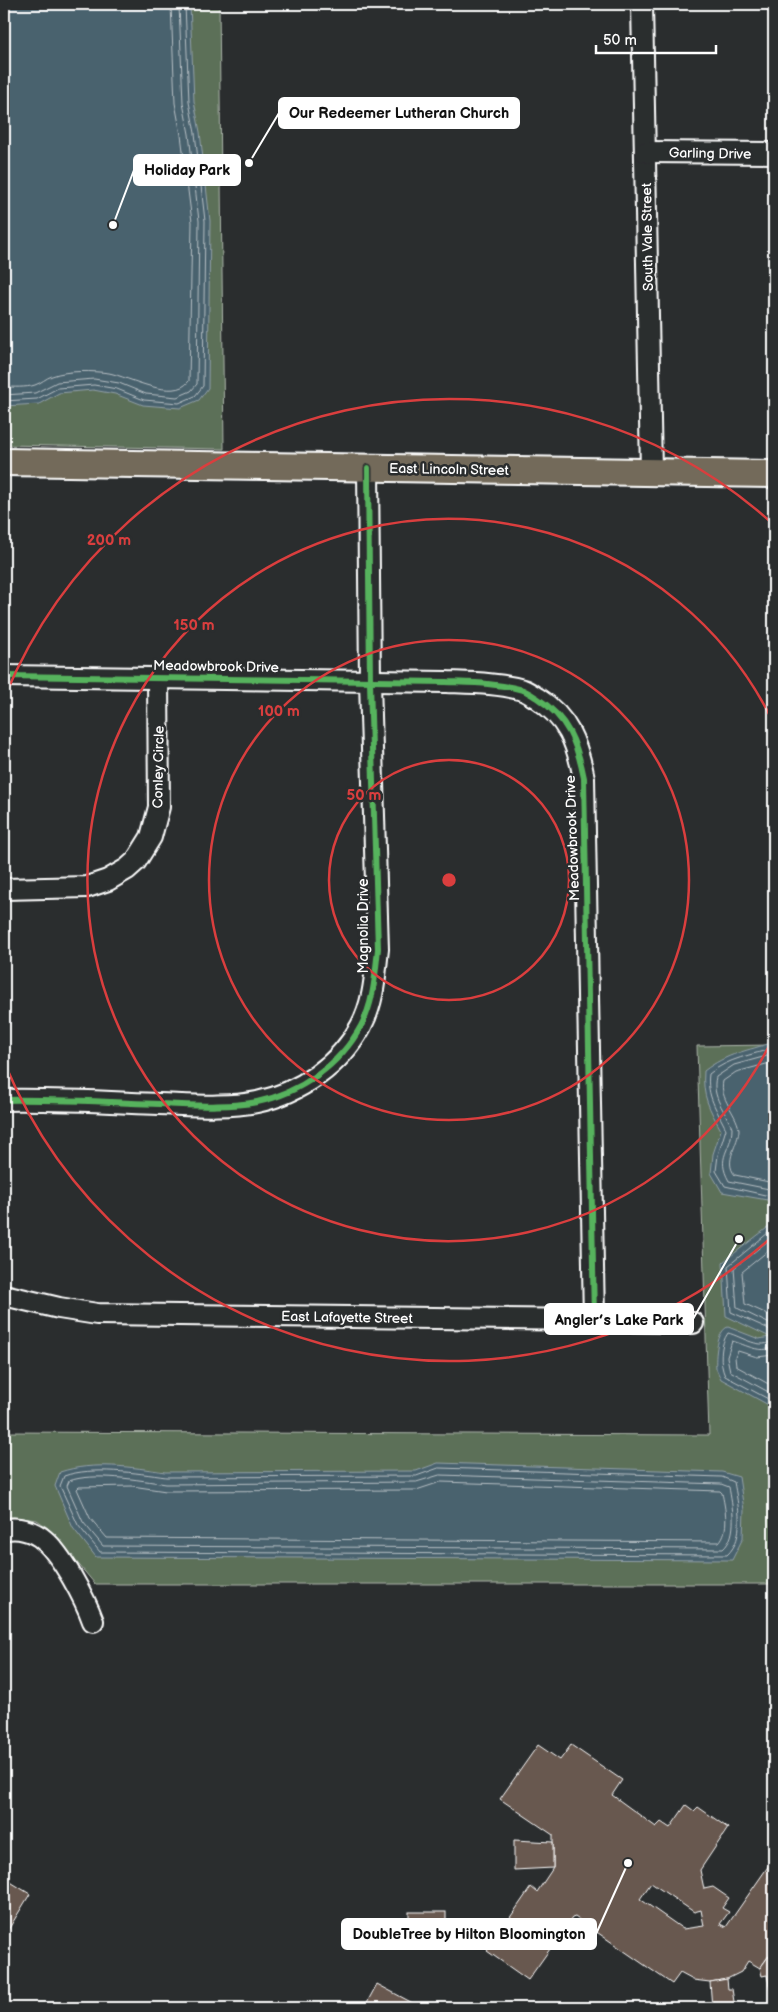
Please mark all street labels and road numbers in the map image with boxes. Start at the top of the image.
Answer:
street label: Garling Drive [669,144,751,163]
street label: South Vale Street [638,182,657,291]
street label: East Lincoln Street [389,460,510,479]
street label: Meadowbrook Drive [153,657,279,676]
street label: Conley Circle [149,725,168,809]
street label: Meadowbrook Drive [562,775,583,901]
street label: Magnolia Drive [355,879,372,973]
street label: East Lafayette Street [281,1308,414,1327]

